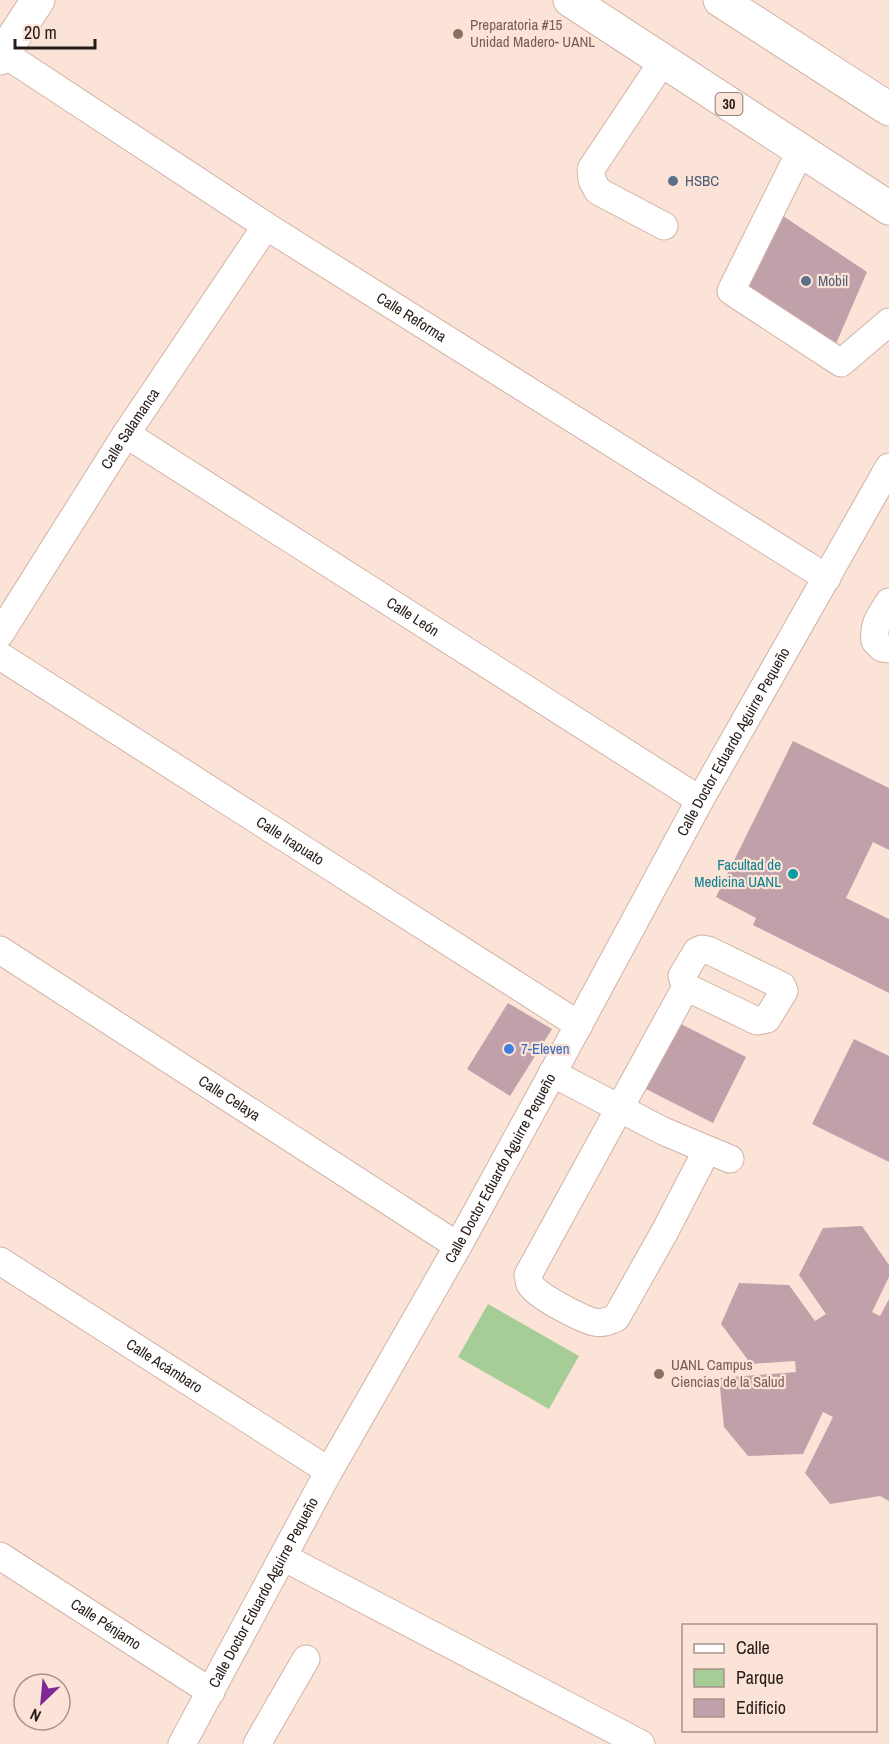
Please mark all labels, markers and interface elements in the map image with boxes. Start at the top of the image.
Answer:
scale bar [15,12,94,50]
place label: Preparatoria #15 Unidad Madero- UANL [470,14,595,52]
text: 20 m [24,20,57,45]
marker: Preparatoria #15 Unidad Madero- UANL [451,27,465,41]
road number: 30 [716,93,742,115]
place label: HSBC [685,170,719,191]
marker: HSBC [666,174,680,188]
place label: Mobil [818,270,848,291]
marker: Mobil [799,274,813,288]
street label: Calle Reforma [373,287,451,347]
street label: Calle Salamanca [95,384,164,473]
street label: Calle León [382,592,443,641]
street label: Calle Doctor Eduardo Aguirre Pequeño [672,643,795,840]
street label: Calle Irapuato [252,811,328,870]
place label: Facultad de Medicina UANL [694,854,781,892]
marker: Facultad de Medicina UANL [786,867,800,881]
place label: 7-Eleven [521,1038,570,1059]
marker: 7-Eleven [502,1042,516,1056]
street label: Calle Doctor Eduardo Aguirre Pequeño [439,1069,561,1267]
street label: Calle Celaya [195,1070,265,1126]
street label: Calle Acámbaro [122,1333,207,1398]
place label: UANL Campus Ciencias de la Salud [671,1354,785,1392]
marker: UANL Campus Ciencias de la Salud [652,1367,666,1381]
street label: Calle Doctor Eduardo Aguirre Pequeño [203,1493,323,1691]
street label: Calle Pénjamo [67,1593,146,1654]
legend [682,1624,877,1732]
text: Calle [736,1635,770,1660]
text: Parque [736,1665,784,1690]
north arrow [12,1672,72,1732]
text: Edificio [736,1695,786,1720]
text: N [26,1704,45,1727]

